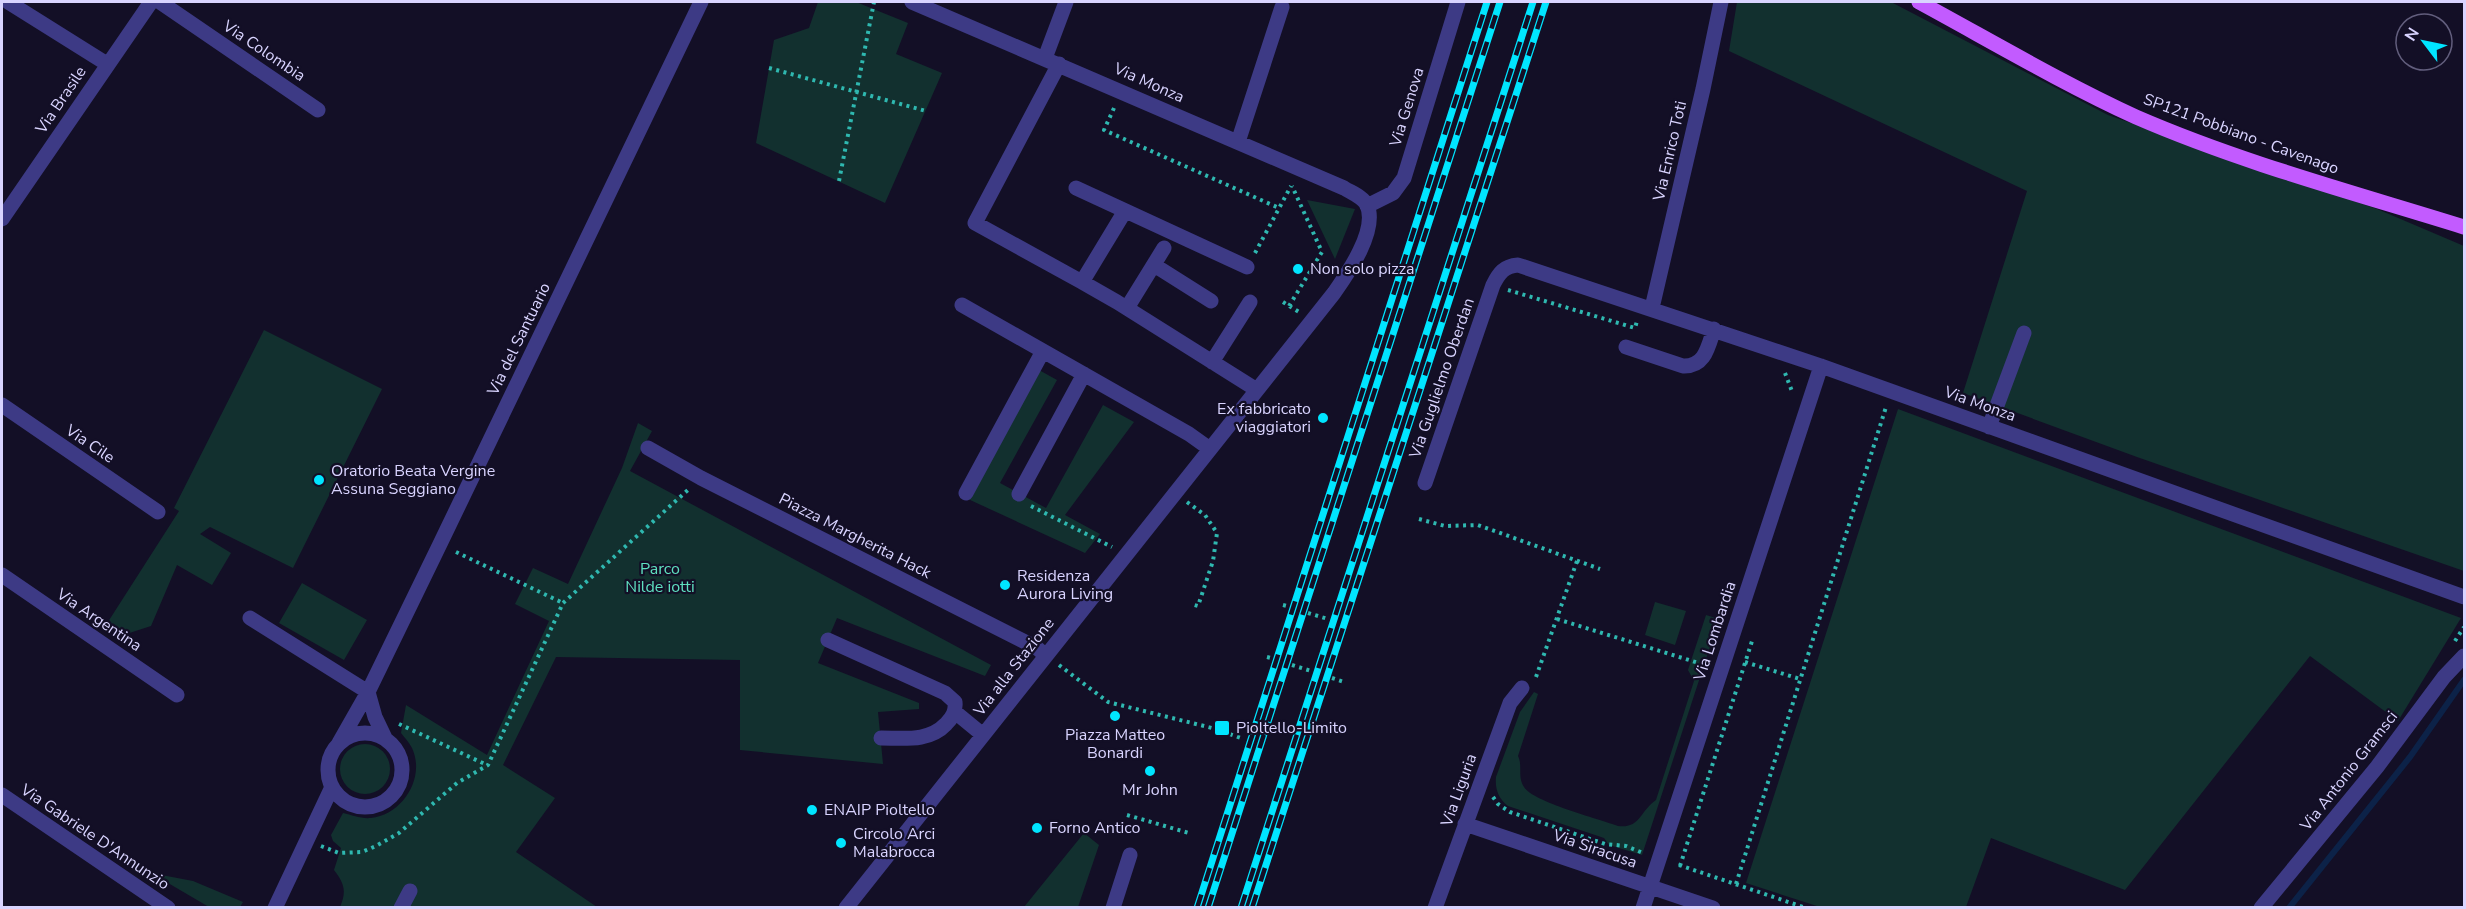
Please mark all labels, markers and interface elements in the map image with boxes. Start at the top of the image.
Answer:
north arrow [2394,12,2454,72]
street label: Via Colombia [218,15,310,87]
text: N [2400,24,2425,45]
street label: Via Monza [1109,57,1188,108]
street label: Via Brasile [30,62,92,139]
street label: Via Genova [1384,65,1429,150]
street label: SP121 Pobbiano - Cavenago [2140,88,2342,180]
street label: Via Enrico Toti [1648,99,1692,204]
place label: Non solo pizza [1310,258,1414,280]
marker: Non solo pizza [1291,262,1305,276]
street label: Via del Santuario [482,279,556,400]
street label: Via Guglielmo Oberdan [1404,295,1480,462]
street label: Via Monza [1940,381,2019,427]
place label: Ex fabbricato viaggiatori [1217,398,1311,438]
marker: Ex fabbricato viaggiatori [1316,411,1330,425]
street label: Via Cile [60,419,119,468]
place label: Oratorio Beata Vergine Assuna Seggiano [331,460,495,500]
marker: Oratorio Beata Vergine Assuna Seggiano [312,473,326,487]
street label: Piazza Margherita Hack [775,488,936,584]
park label: Parco Nilde iotti [625,558,695,598]
place label: Residenza Aurora Living [1017,565,1113,605]
marker: Residenza Aurora Living [998,578,1012,592]
street label: Via Lombardia [1688,578,1741,685]
street label: Via Argentina [51,583,146,657]
street label: Via alla Stazione [968,613,1059,722]
street label: Via Antonio Gramsci [2295,706,2403,836]
marker: Piazza Matteo Bonardi [1108,709,1122,723]
place label: Pioltello-Limito [1236,717,1347,739]
marker: Pioltello-Limito [1213,719,1231,737]
place label: Piazza Matteo Bonardi [1065,724,1165,764]
street label: Via Liguria [1435,751,1482,830]
marker: Mr John [1143,764,1157,778]
street label: Via Gabriele D'Annunzio [15,778,174,895]
place label: Mr John [1122,779,1178,801]
place label: ENAIP Pioltello [824,799,935,821]
marker: ENAIP Pioltello [805,803,819,817]
place label: Forno Antico [1049,817,1140,839]
marker: Forno Antico [1030,821,1044,835]
place label: Circolo Arci Malabrocca [853,823,935,863]
street label: Via Siracusa [1549,824,1640,874]
marker: Circolo Arci Malabrocca [834,836,848,850]

